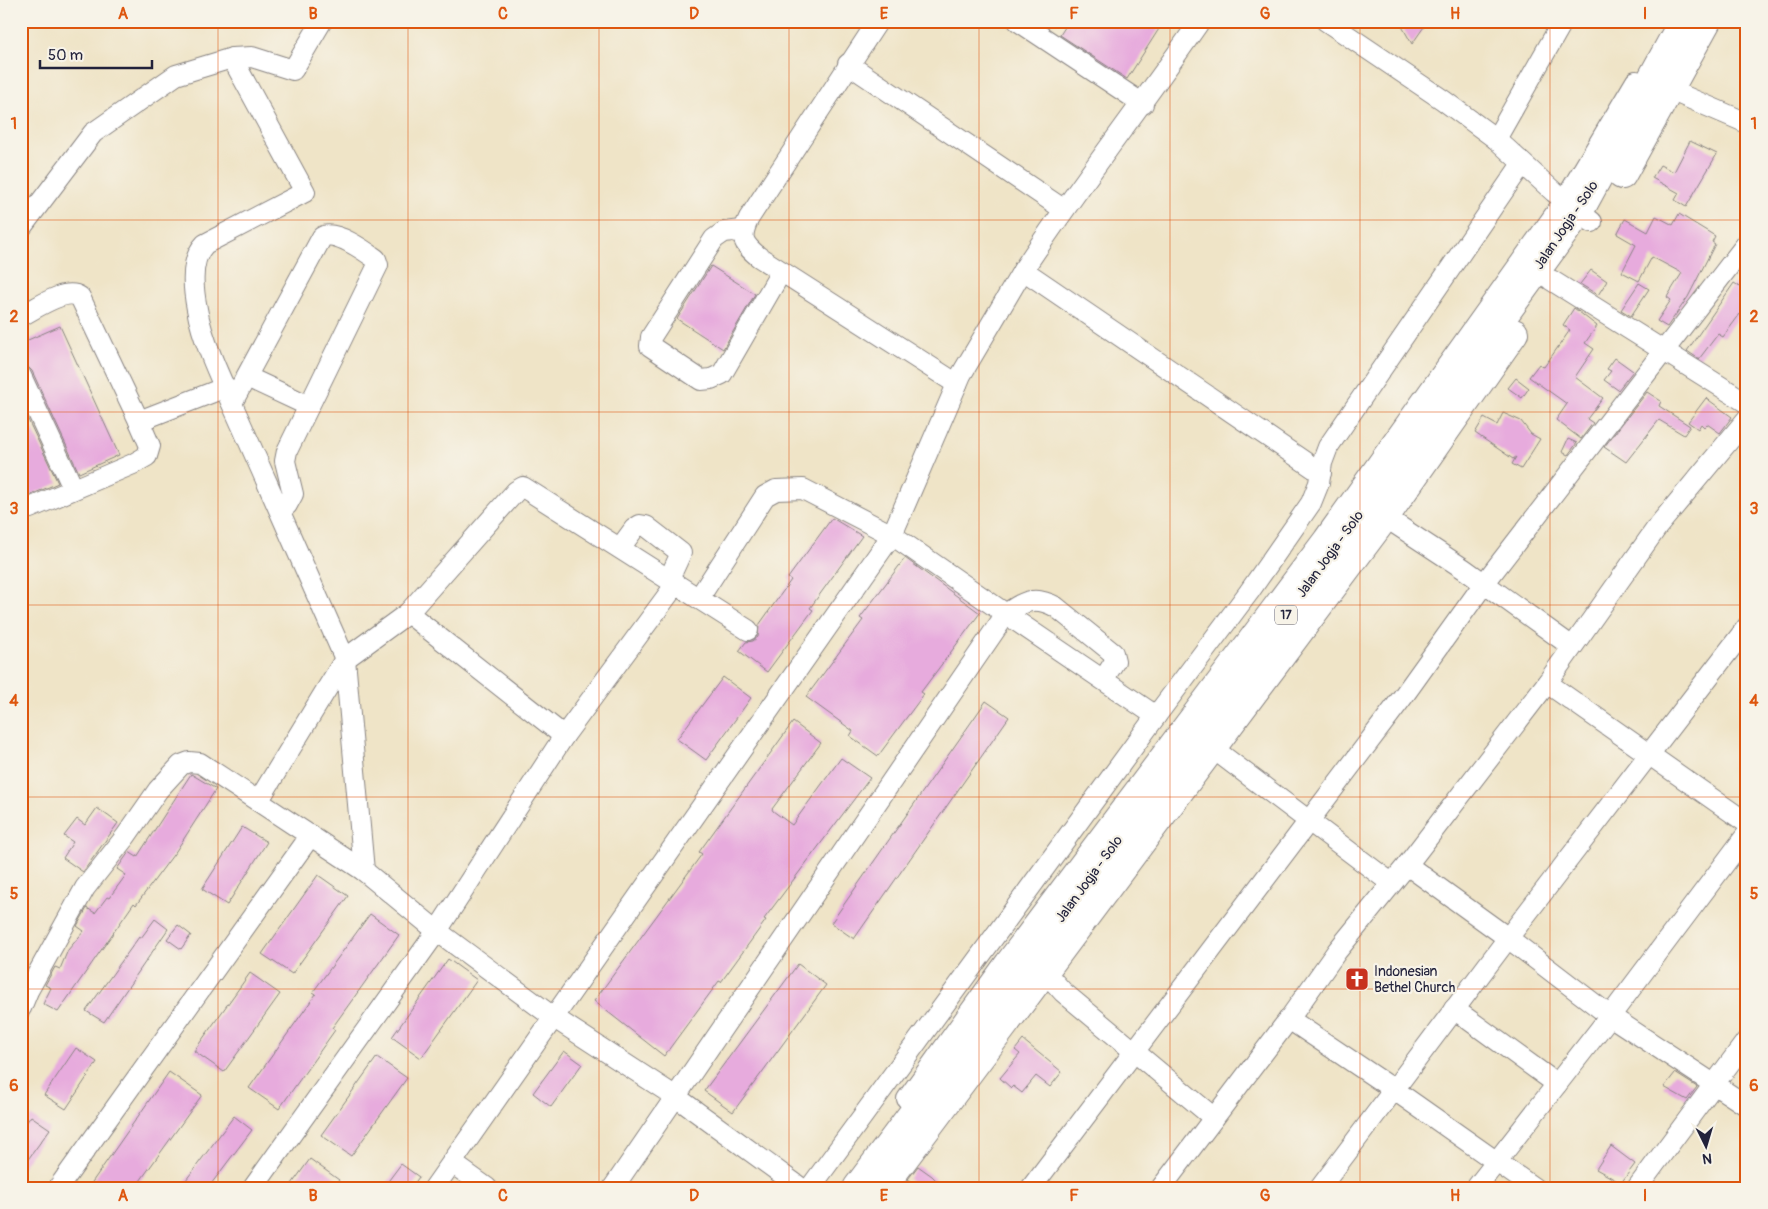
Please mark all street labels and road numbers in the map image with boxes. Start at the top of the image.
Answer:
street label: Jalan Jogja - Solo [1530,177,1602,273]
street label: Jalan Jogja - Solo [1293,507,1367,601]
road number: 17 [1275,606,1297,624]
street label: Jalan Jogja - Solo [1052,832,1126,926]

